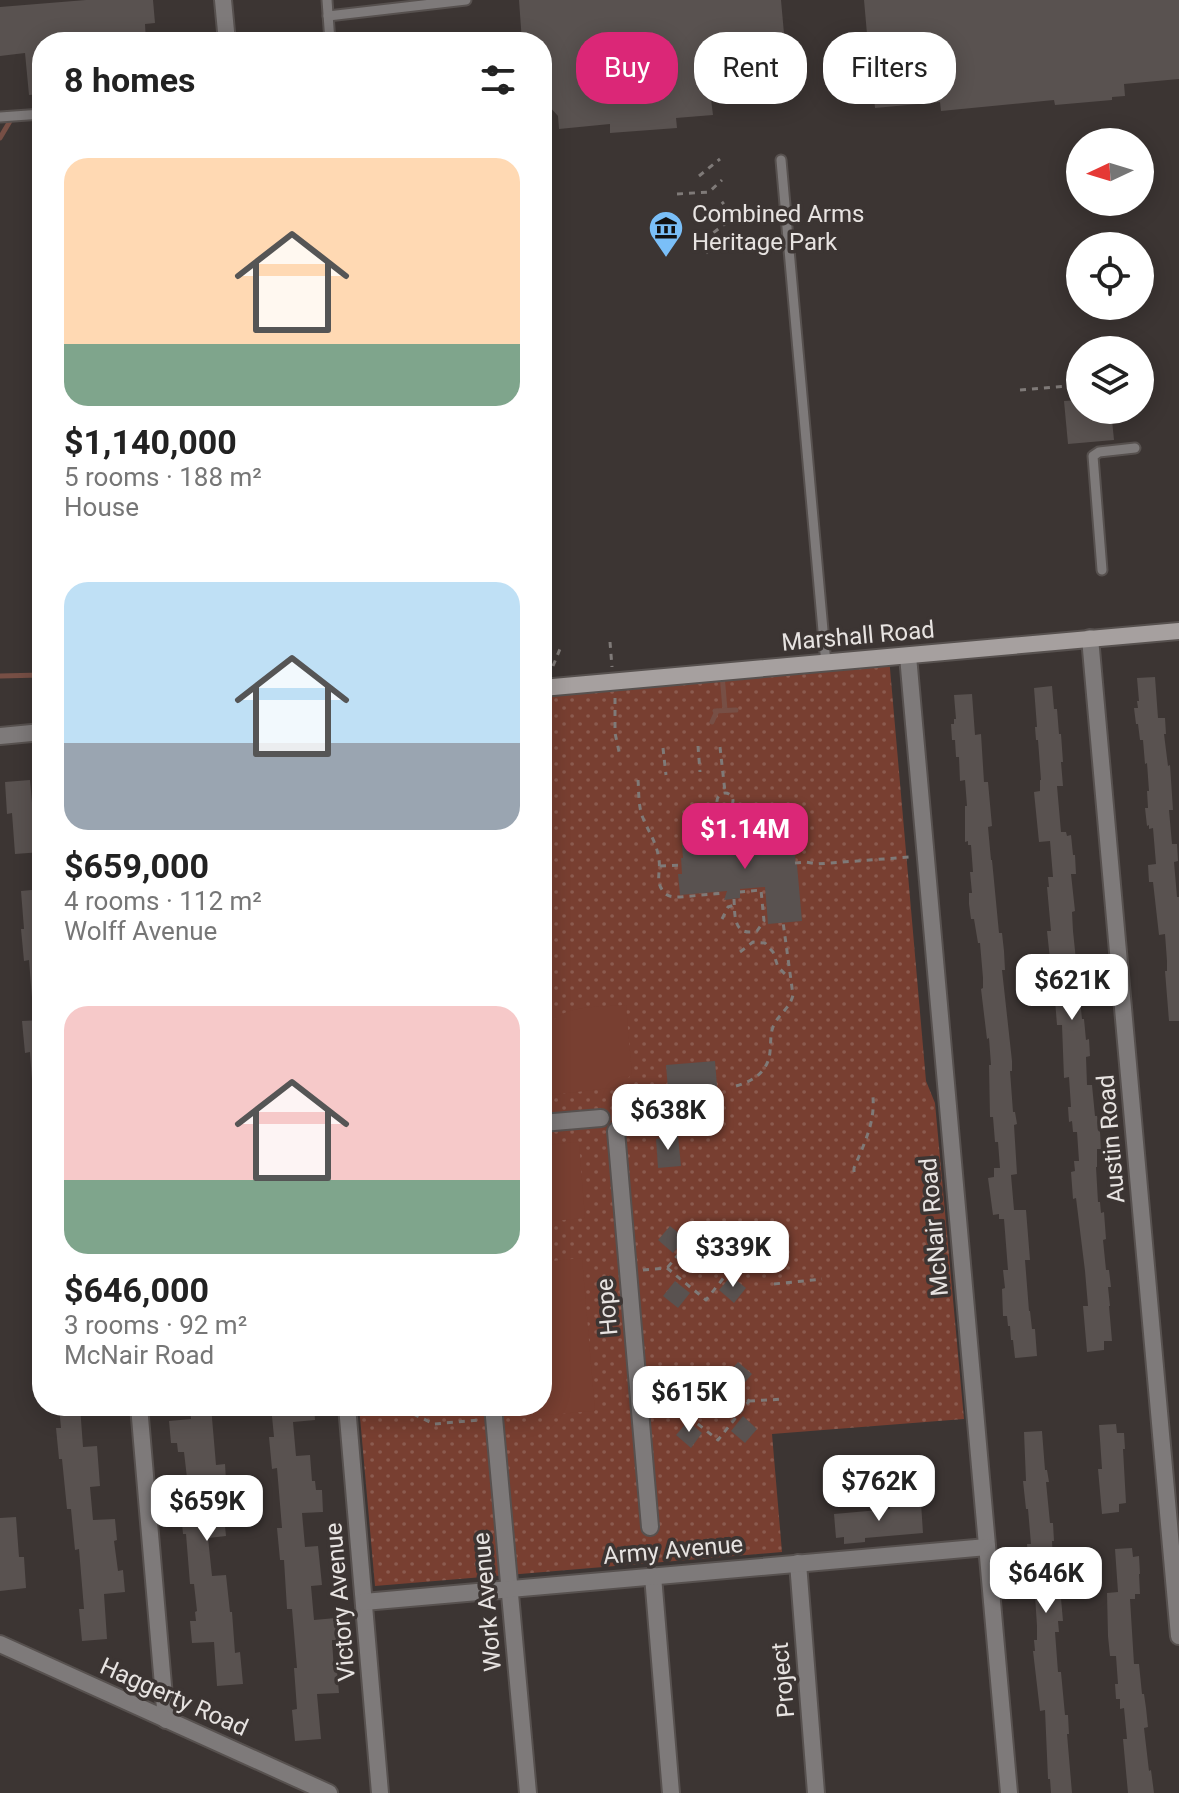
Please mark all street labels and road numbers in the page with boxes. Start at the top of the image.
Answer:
street label: Marshall Road [780,615,936,657]
street label: Austin Road [1091,1073,1131,1205]
street label: McNair Road [914,1157,954,1297]
street label: Hope [591,1277,623,1337]
street label: Victory Avenue [319,1522,361,1682]
street label: Army Avenue [602,1530,744,1570]
street label: Work Avenue [467,1531,507,1673]
street label: Project [766,1641,800,1719]
street label: Haggerty Road [96,1652,252,1742]

